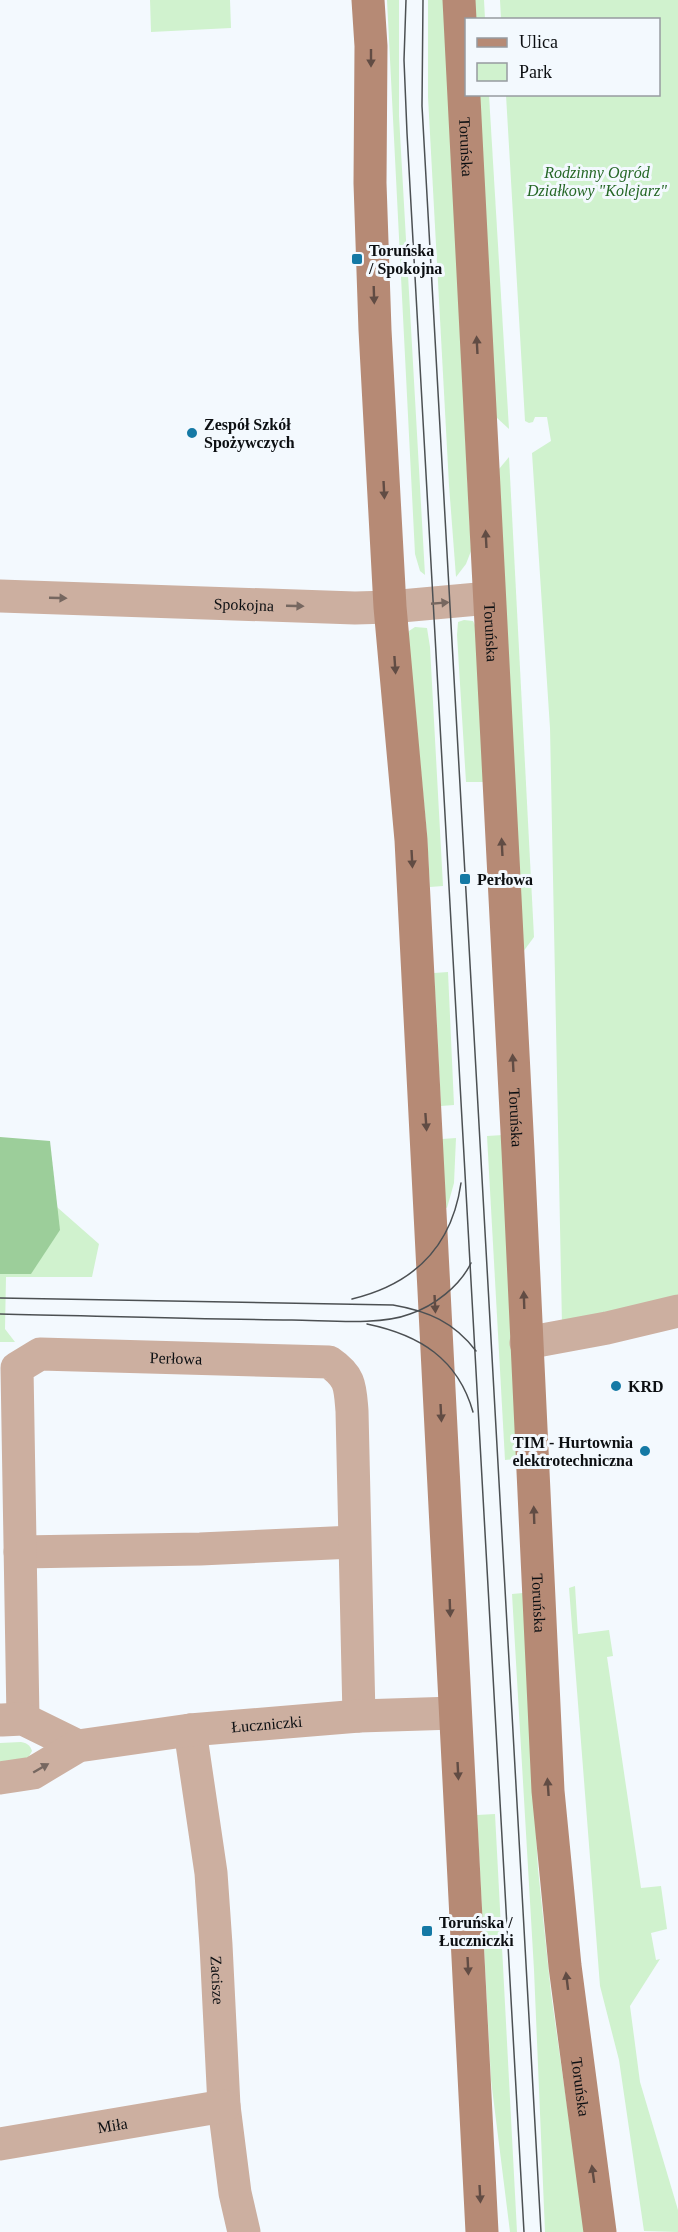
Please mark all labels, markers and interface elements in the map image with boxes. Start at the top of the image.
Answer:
legend [465,18,660,96]
text: Ulica [519,32,558,52]
one-way arrow [366,49,376,68]
text: Park [519,62,552,82]
street label: Toruńska [456,117,476,177]
park label: Rodzinny Ogród Działkowy "Kolejarz" [526,164,667,200]
place label: Toruńska / Spokojna [368,242,442,278]
marker: Toruńska / Spokojna [350,252,364,266]
one-way arrow [370,286,379,305]
one-way arrow [472,335,481,354]
place label: Zespół Szkół Spożywczych [204,416,295,452]
marker: Zespół Szkół Spożywczych [185,426,199,440]
one-way arrow [380,481,389,500]
one-way arrow [482,530,491,549]
one-way arrow [49,593,68,602]
street label: Spokojna [213,595,274,615]
one-way arrow [430,598,449,608]
one-way arrow [286,601,305,611]
street label: Toruńska [481,602,501,662]
one-way arrow [390,656,400,675]
one-way arrow [497,838,506,857]
one-way arrow [408,850,417,869]
place label: Perłowa [477,871,533,888]
marker: Perłowa [458,872,472,886]
one-way arrow [508,1053,517,1072]
street label: Toruńska [506,1087,526,1148]
one-way arrow [421,1113,430,1132]
one-way arrow [520,1290,529,1309]
one-way arrow [431,1295,440,1314]
street label: Perłowa [149,1349,202,1367]
place label: KRD [628,1378,664,1395]
marker: KRD [609,1379,623,1393]
one-way arrow [436,1404,445,1423]
place label: TIM - Hurtownia elektrotechniczna [512,1434,633,1469]
marker: TIM - Hurtownia elektrotechniczna [638,1444,652,1458]
one-way arrow [530,1506,539,1525]
street label: Toruńska [529,1573,549,1633]
one-way arrow [446,1598,455,1617]
street label: Łuczniczki [231,1713,303,1736]
one-way arrow [33,1762,49,1773]
one-way arrow [453,1762,462,1781]
one-way arrow [543,1777,552,1796]
place label: Toruńska / Łuczniczki [439,1914,514,1949]
marker: Toruńska / Łuczniczki [420,1924,434,1938]
street label: Zacisze [208,1955,227,2005]
one-way arrow [463,1956,472,1975]
one-way arrow [563,1971,572,1990]
street label: Toruńska [568,2056,593,2118]
street label: Miła [96,2115,129,2136]
one-way arrow [588,2164,597,2183]
one-way arrow [475,2185,485,2204]

